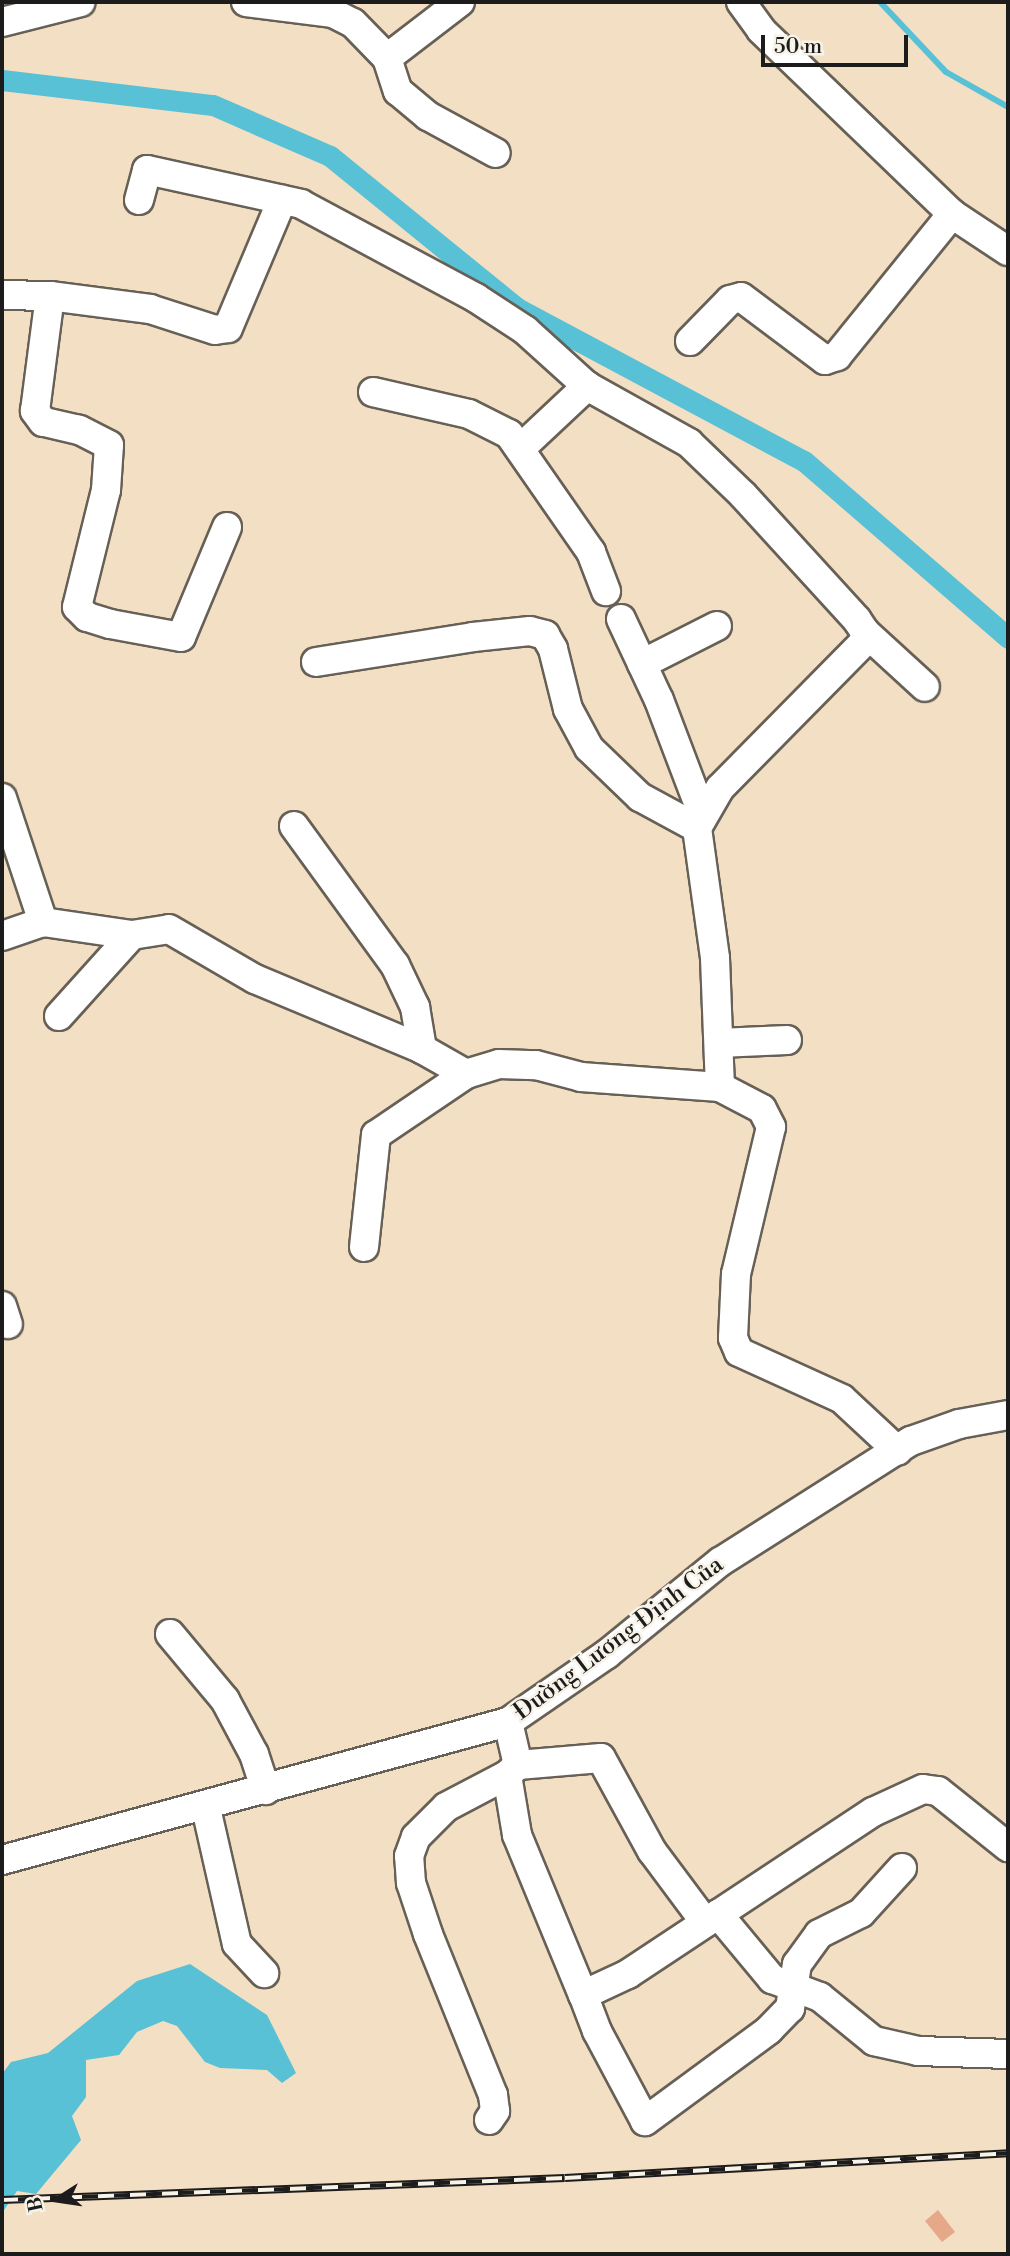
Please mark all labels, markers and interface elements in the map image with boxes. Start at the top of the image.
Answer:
scale bar [765,21,912,65]
text: 50 m [774,34,822,60]
street label: Đường Lương Định Của [509,1551,729,1727]
north arrow [21,2165,91,2235]
text: B [22,2195,49,2214]

